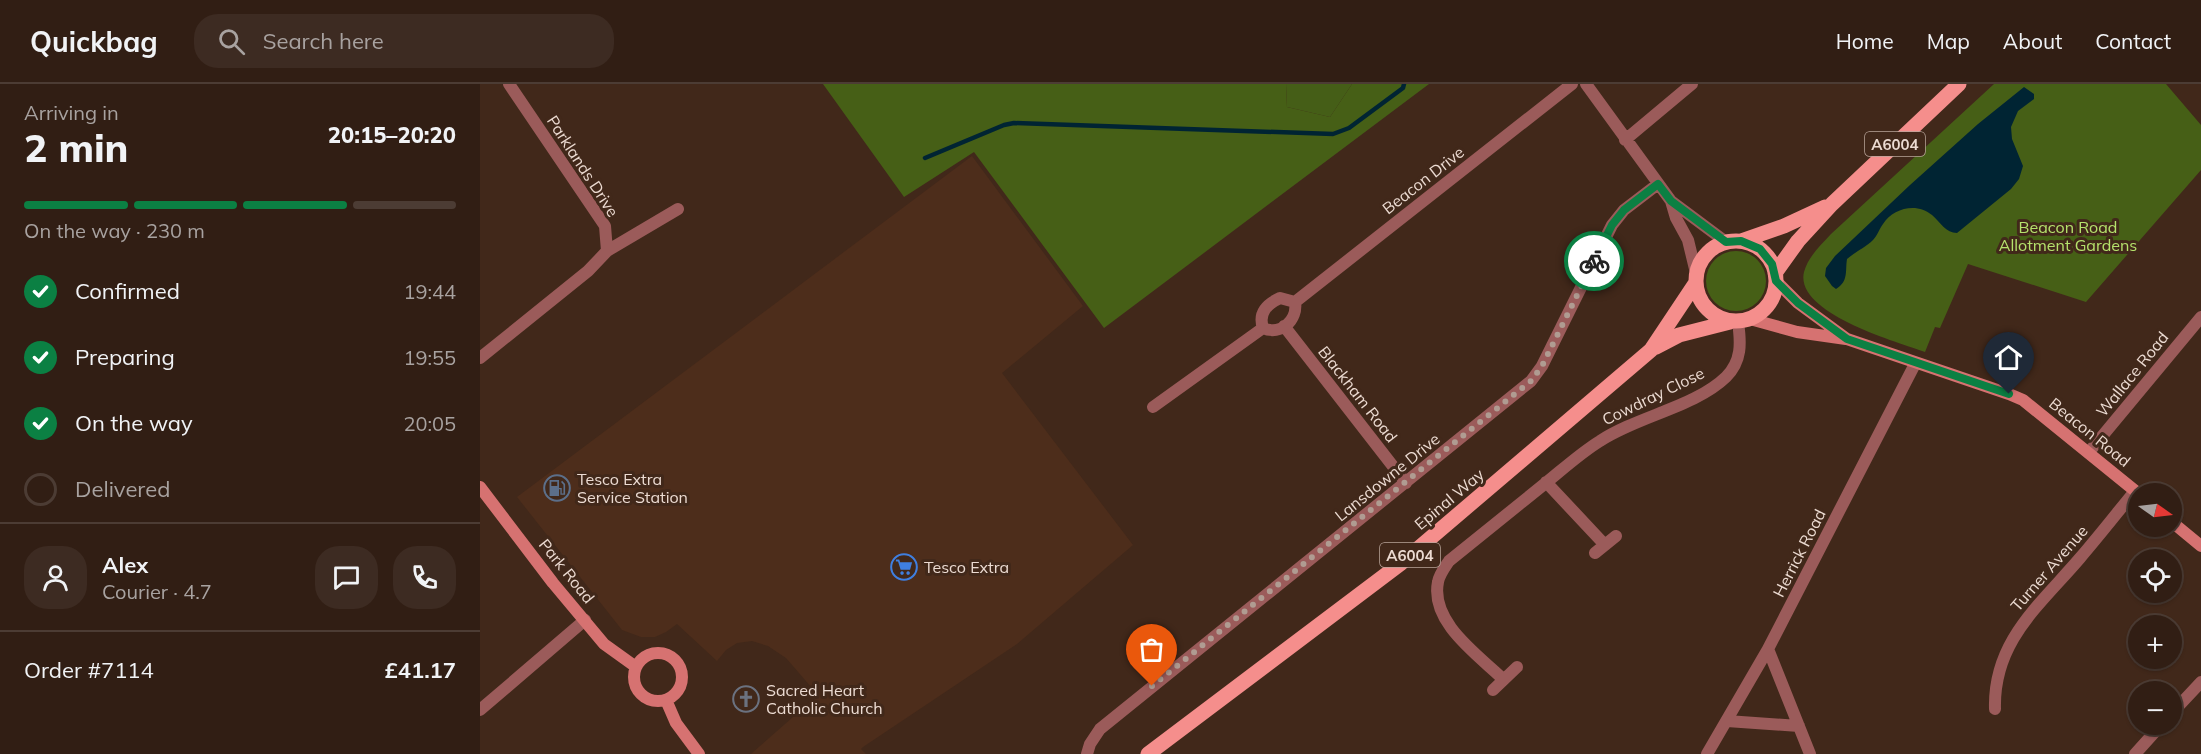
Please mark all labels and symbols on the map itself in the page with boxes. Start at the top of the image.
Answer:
street label: Parklands Drive [543,112,623,220]
road number: A6004 [1865,132,1925,156]
street label: Beacon Drive [1378,142,1468,218]
park label: Beacon Road Allotment Gardens [1999,217,2137,255]
courier [1564,231,1624,291]
street label: Wallace Road [2092,327,2172,421]
pin [1983,332,2034,394]
street label: Blackham Road [1314,342,1402,446]
street label: Cowdray Close [1599,363,1707,429]
street label: Beacon Road [2045,393,2135,471]
street label: Lansdowne Drive [1331,429,1443,525]
street label: Epinal Way [1410,464,1488,534]
place label: Tesco Extra Service Station [577,469,688,507]
fuel station icon: Tesco Extra Service Station [542,473,572,503]
north arrow [2128,483,2182,537]
street label: Herrick Road [1768,506,1830,600]
street label: Turner Avenue [2006,521,2092,615]
street label: Park Road [535,535,599,607]
road number: A6004 [1380,543,1440,567]
supermarket icon: Tesco Extra [889,552,919,582]
place label: Tesco Extra [924,557,1009,577]
pin [1126,624,1177,686]
place label: Sacred Heart Catholic Church [766,680,883,718]
church icon: Sacred Heart Catholic Church [731,684,761,714]

